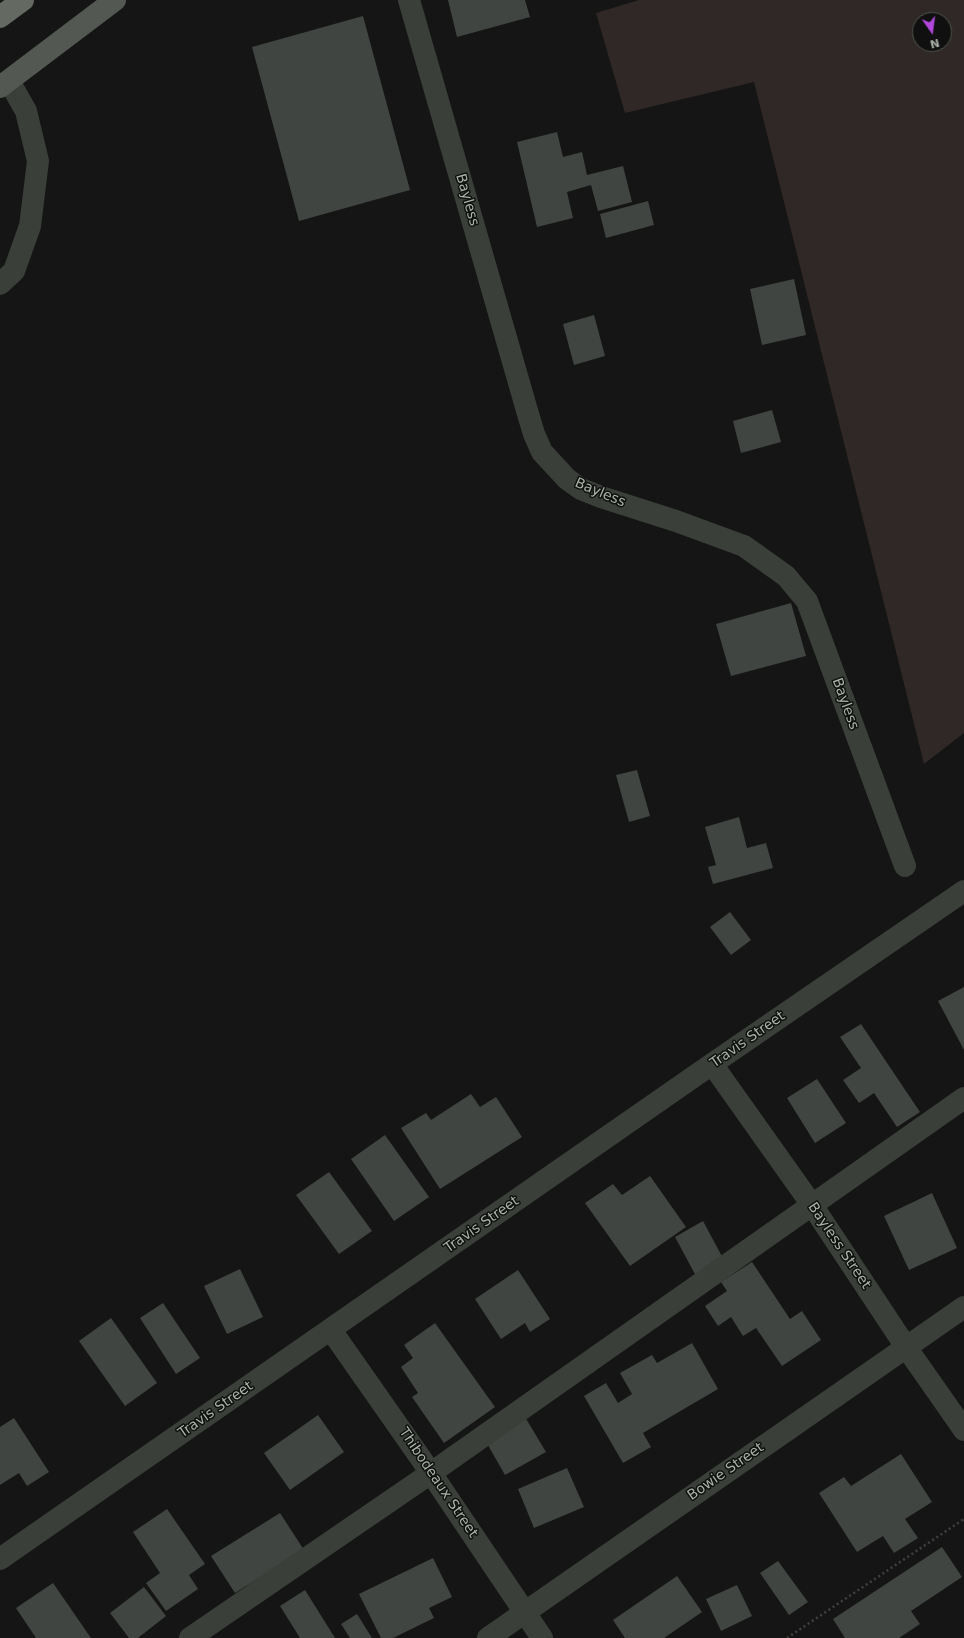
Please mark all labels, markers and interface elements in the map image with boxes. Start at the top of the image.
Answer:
north arrow [912,12,952,52]
text: N [929,36,941,51]
street label: Bayless [452,172,482,228]
street label: Bayless [572,475,628,511]
street label: Bayless [828,676,862,732]
street label: Travis Street [707,1008,789,1072]
street label: Travis Street [441,1193,523,1257]
street label: Bayless Street [804,1200,874,1292]
street label: Travis Street [175,1378,257,1442]
street label: Thibodeaux Street [395,1425,481,1541]
street label: Bowie Street [685,1440,767,1504]

